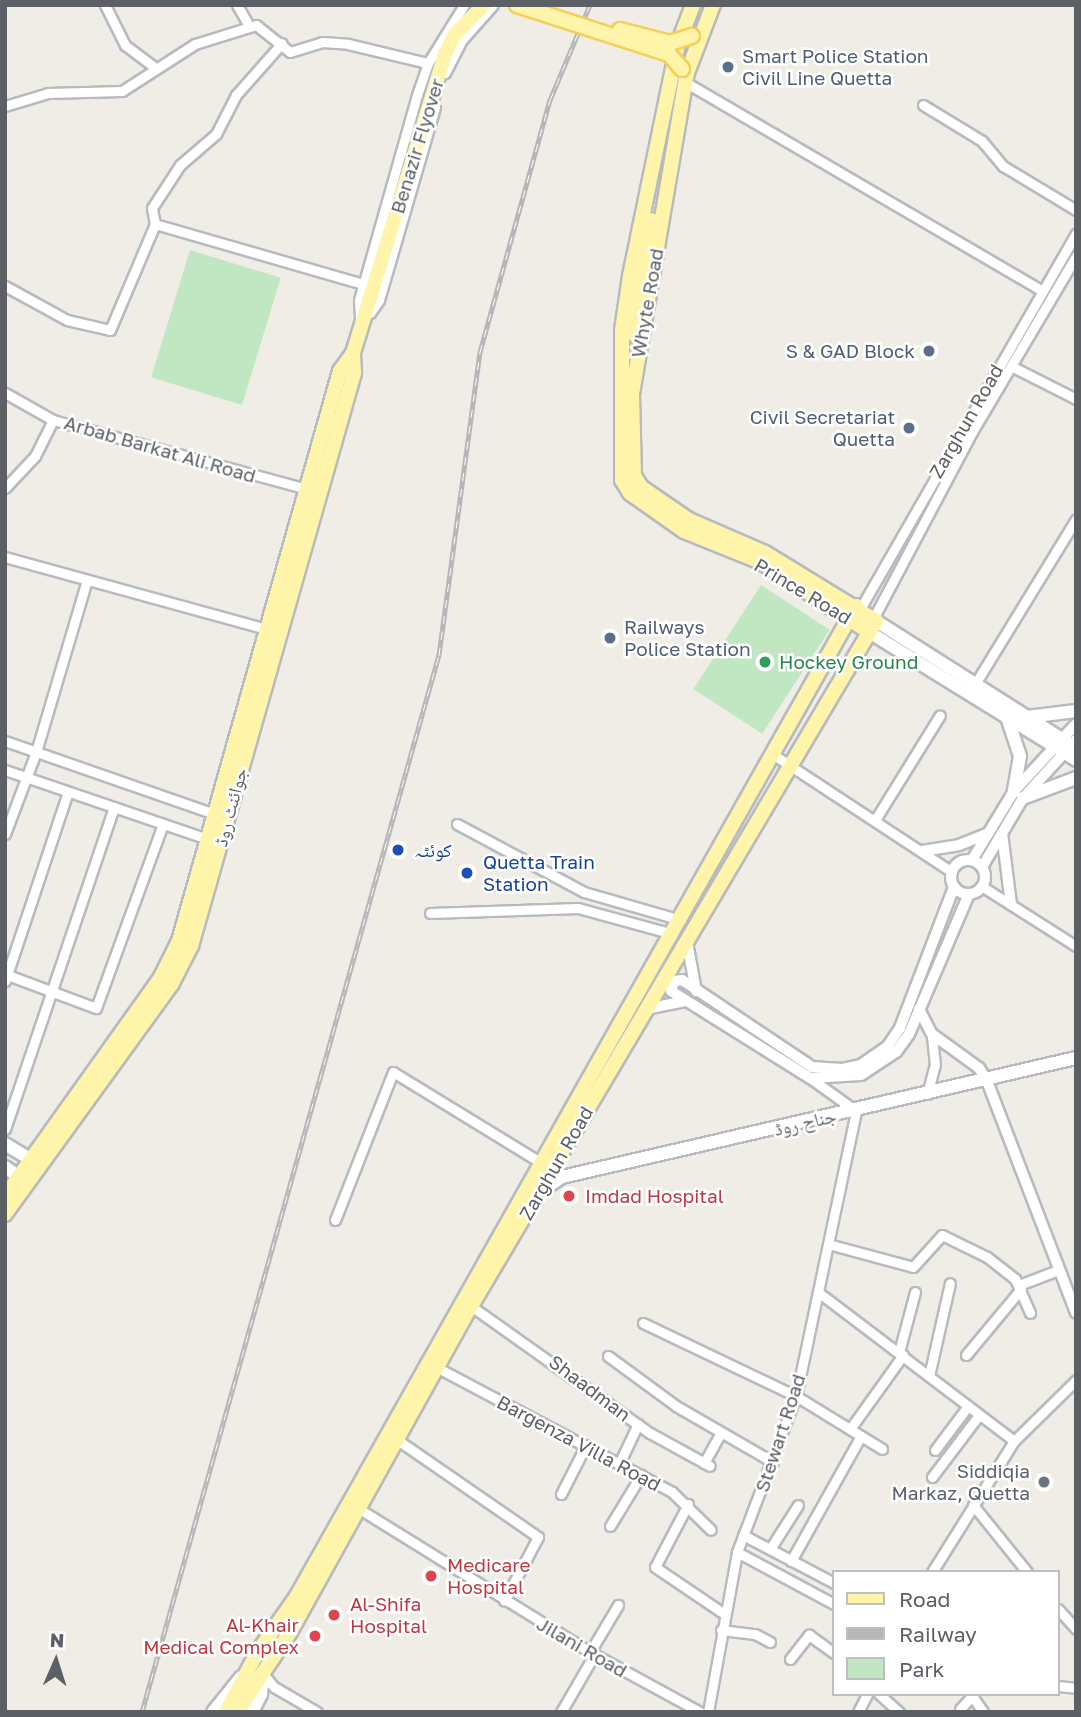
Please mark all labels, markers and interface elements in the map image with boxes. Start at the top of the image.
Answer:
place label: Smart Police Station Civil Line Quetta [742,45,929,89]
marker: Smart Police Station Civil Line Quetta [720,59,736,75]
street label: Benazir Flyover [386,76,448,216]
street label: Whyte Road [626,247,668,359]
place label: S & GAD Block [786,340,915,362]
marker: S & GAD Block [921,343,937,359]
street label: Zarghun Road [924,360,1008,482]
place label: Civil Secretariat Quetta [750,406,895,450]
street label: Arbab Barkat Ali Road [62,411,258,487]
marker: Civil Secretariat Quetta [901,420,917,436]
street label: Prince Road [750,553,856,629]
place label: Railways Police Station [624,616,751,660]
marker: Railways Police Station [602,630,618,646]
place label: Hockey Ground [779,651,918,673]
marker: Hockey Ground [757,654,773,670]
street label: جوائنٹ روڈ [209,765,251,849]
place label: کوئٹہ [414,839,452,861]
marker: کوئٹہ [388,840,408,860]
place label: Quetta Train Station [483,851,595,895]
marker: Quetta Train Station [457,863,477,883]
street label: Zarghun Road [514,1102,598,1224]
street label: جناح روڈ [772,1104,838,1140]
place label: Imdad Hospital [585,1185,724,1207]
marker: Imdad Hospital [559,1186,579,1206]
street label: Shaadman [545,1350,635,1426]
street label: Stewart Road [750,1371,810,1495]
street label: Bargenza Villa Road [493,1390,665,1496]
place label: Siddiqia Markaz, Quetta [891,1460,1030,1504]
marker: Siddiqia Markaz, Quetta [1036,1474,1052,1490]
place label: Medicare Hospital [447,1554,530,1598]
marker: Medicare Hospital [421,1566,441,1586]
legend [832,1570,1060,1696]
text: Road [899,1586,950,1612]
place label: Al-Shifa Hospital [350,1593,427,1637]
marker: Al-Shifa Hospital [324,1605,344,1625]
street label: Jilani Road [533,1612,631,1682]
place label: Al-Khair Medical Complex [143,1614,299,1658]
text: Railway [899,1621,977,1647]
north arrow [21,1626,91,1696]
marker: Al-Khair Medical Complex [305,1626,325,1646]
text: N [49,1628,65,1651]
text: Park [899,1656,944,1682]

